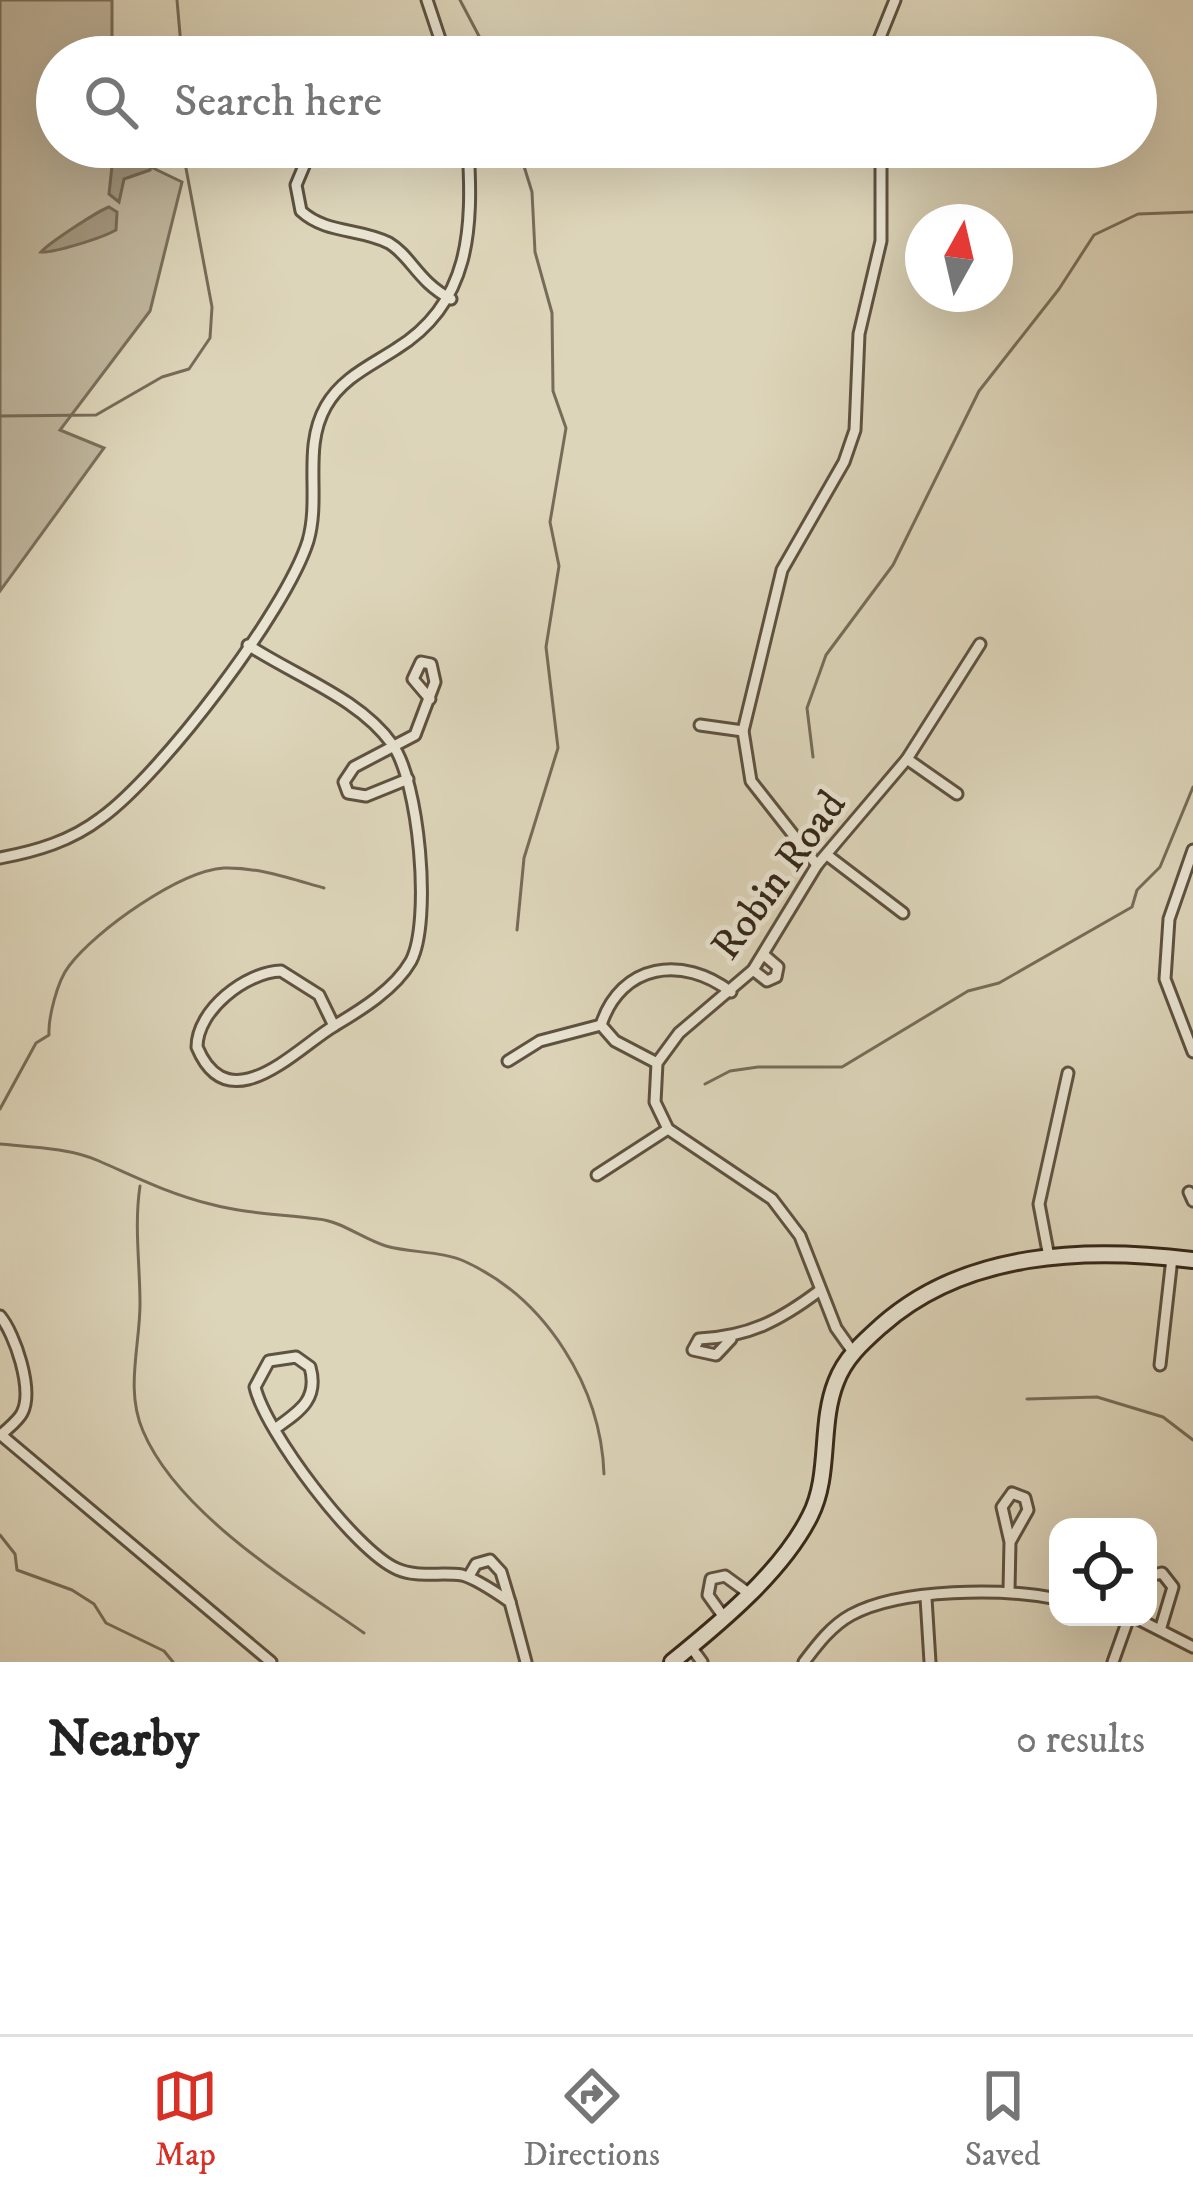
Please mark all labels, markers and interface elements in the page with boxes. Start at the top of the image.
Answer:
search box [36,36,1157,168]
icon: search [78,69,144,135]
text: Search here [174,74,382,130]
north arrow [905,204,1013,312]
street label: Robin Road [701,781,858,971]
map controls [1049,1518,1157,1626]
button: locate [1049,1518,1157,1626]
text: Nearby [48,1708,199,1772]
text: 0 results [1016,1716,1145,1765]
tab: Map [152,2063,218,2176]
tab: Directions [523,2063,660,2176]
tab: Saved [965,2063,1041,2176]

